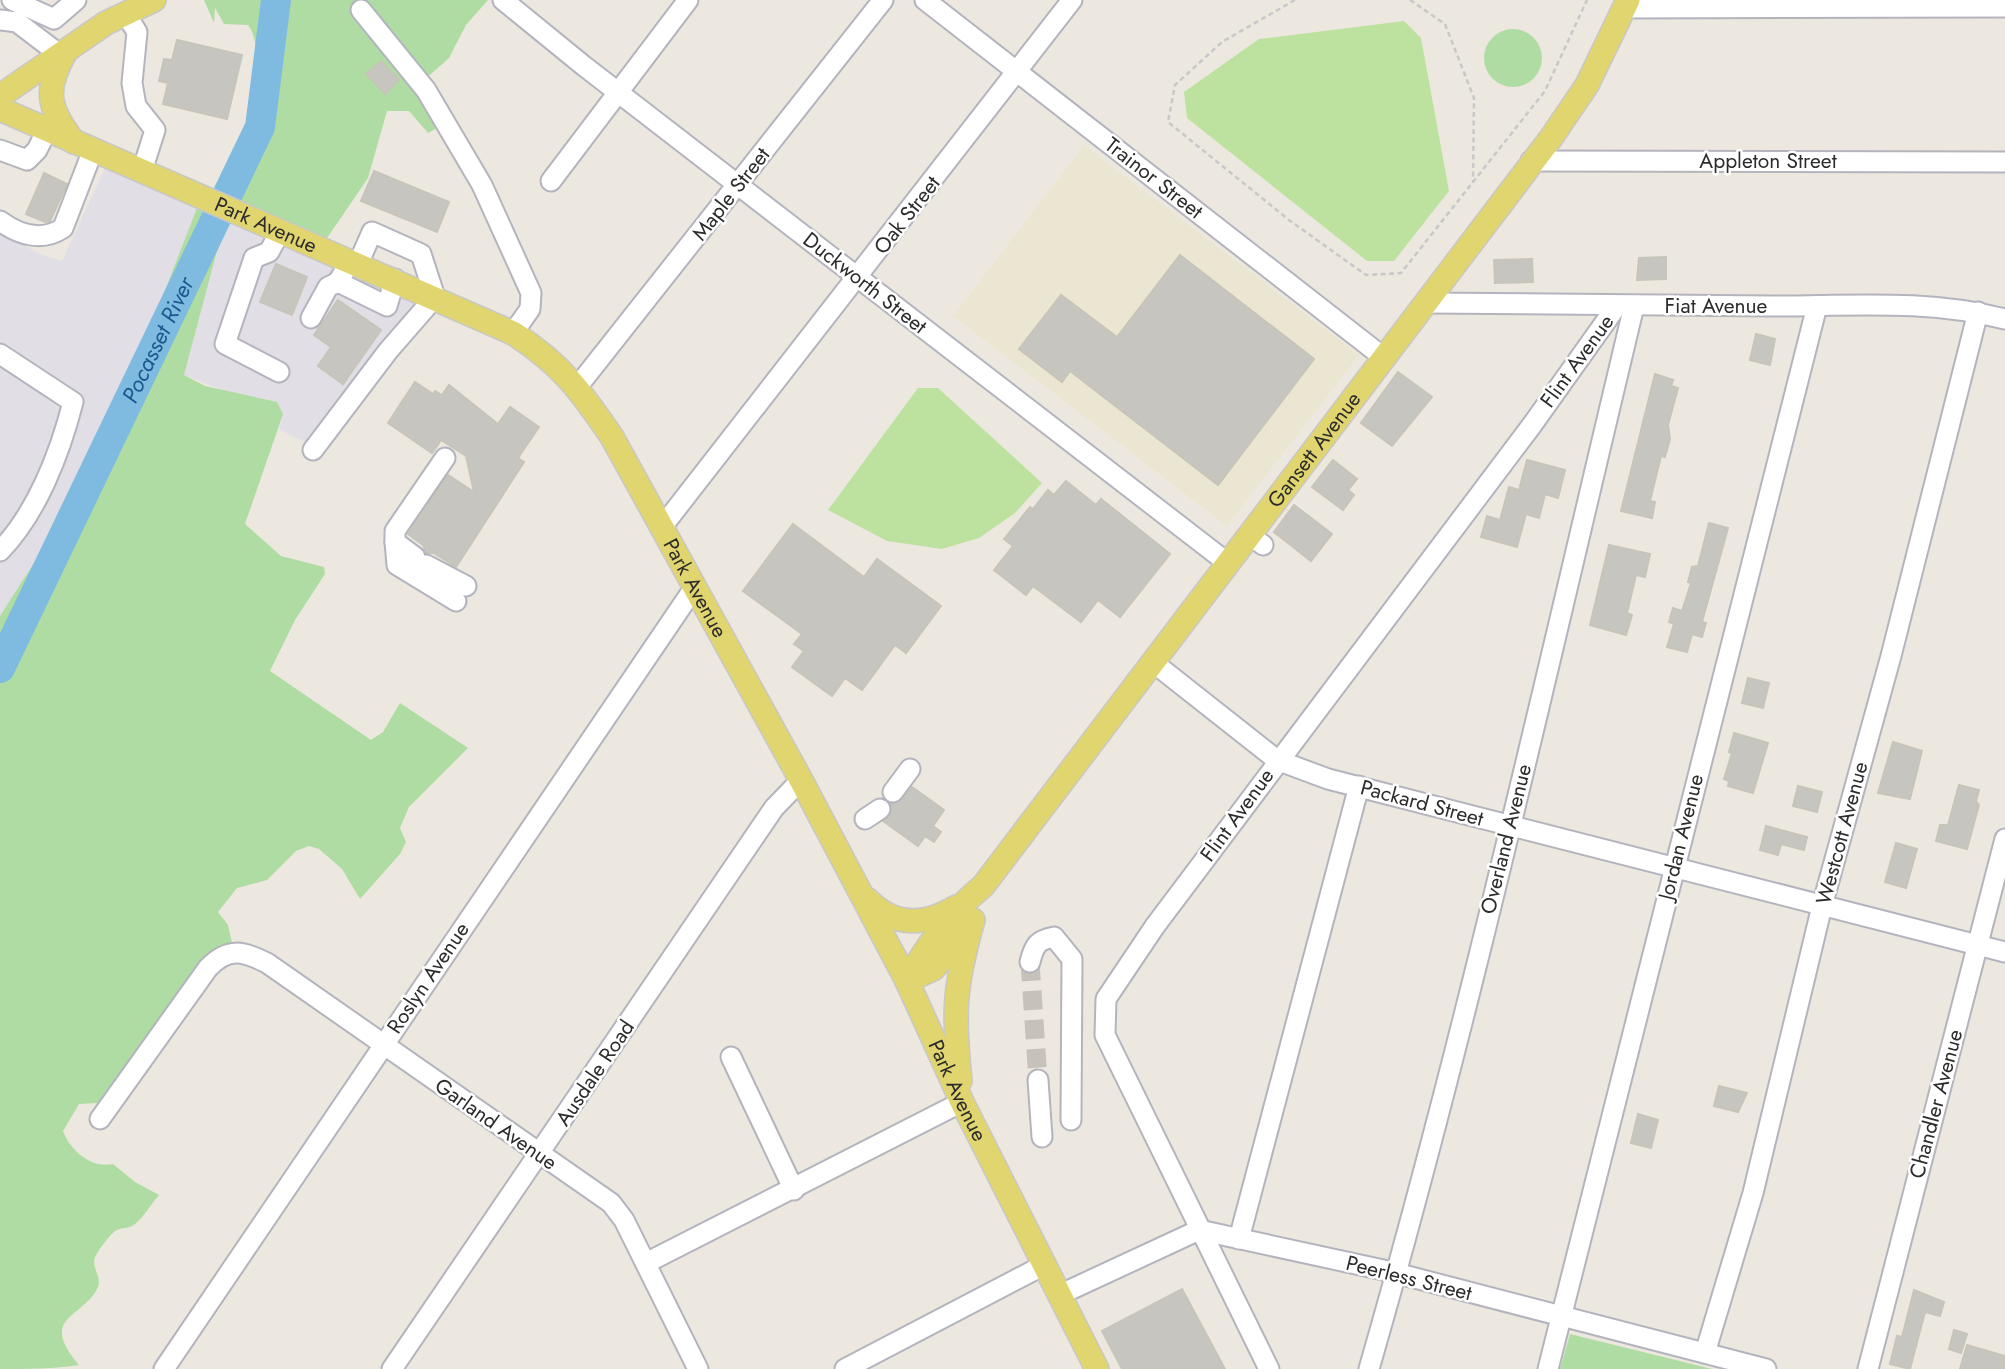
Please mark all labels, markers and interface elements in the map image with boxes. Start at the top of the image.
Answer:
street label: Trainor Street [1099,130,1209,226]
street label: Maple Street [685,141,777,247]
street label: Appleton Street [1699,146,1837,176]
street label: Oak Street [867,169,947,261]
street label: Park Avenue [210,189,322,261]
street label: Duckworth Street [797,225,933,341]
water label: Pocasset River [113,270,203,409]
street label: Fiat Avenue [1665,291,1768,321]
street label: Flint Avenue [1533,308,1621,414]
street label: Gansett Avenue [1260,385,1368,514]
street label: Park Avenue [656,533,735,643]
street label: Westcott Avenue [1809,758,1876,908]
street label: Overland Avenue [1473,761,1539,917]
street label: Flint Avenue [1193,762,1281,868]
street label: Jordan Avenue [1650,771,1711,906]
street label: Packard Street [1357,772,1487,834]
street label: Roslyn Avenue [380,916,476,1040]
street label: Ausdale Road [548,1014,642,1132]
street label: Chandler Avenue [1902,1026,1970,1182]
street label: Park Avenue [921,1035,995,1147]
street label: Garland Avenue [429,1071,563,1177]
street label: Peerless Street [1343,1248,1475,1308]

